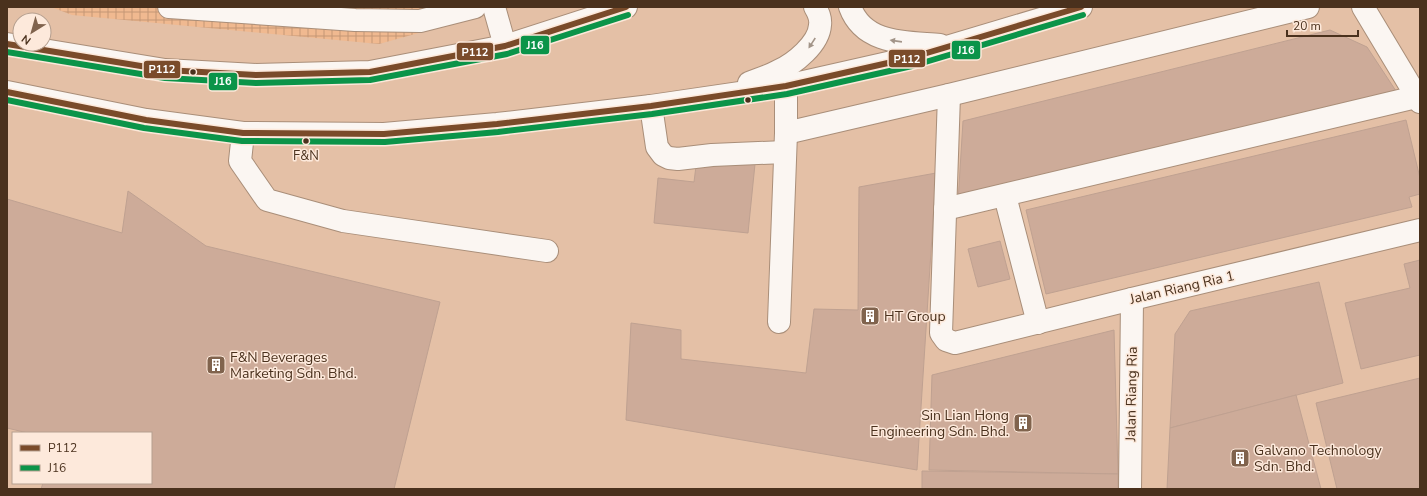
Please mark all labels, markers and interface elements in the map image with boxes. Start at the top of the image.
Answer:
north arrow [12,12,52,52]
scale bar [1287,12,1358,38]
text: 20 m [1293,18,1321,34]
text: N [18,31,34,48]
line badge: J16 [520,35,550,55]
one-way arrow [809,37,816,49]
text: J16 [525,38,544,53]
one-way arrow [890,38,902,44]
line badge: J16 [951,40,981,60]
line badge: P112 [456,42,494,61]
text: J16 [956,43,975,58]
text: P112 [462,45,489,60]
line badge: P112 [888,49,926,68]
text: P112 [894,52,921,67]
line badge: P112 [143,60,181,79]
text: P112 [149,62,176,77]
unlabelled marker [188,67,198,77]
line badge: J16 [208,72,238,91]
text: J16 [213,74,232,89]
unlabelled marker [743,95,753,105]
marker: F&N [301,136,311,146]
place label: F&N [293,147,319,165]
street label: Jalan Riang Ria 1 [1127,266,1236,309]
building icon: HT Group [859,305,881,327]
place label: HT Group [884,307,946,326]
street label: Jalan Riang Ria [1121,346,1142,443]
place label: F&N Beverages Marketing Sdn. Bhd. [230,348,357,383]
building icon: F&N Beverages Marketing Sdn. Bhd. [205,354,227,376]
place label: Sin Lian Hong Engineering Sdn. Bhd. [870,406,1009,441]
building icon: Sin Lian Hong Engineering Sdn. Bhd. [1012,412,1034,434]
legend [12,432,152,484]
text: P112 [48,440,77,456]
place label: Galvano Technology Sdn. Bhd. [1254,441,1382,476]
building icon: Galvano Technology Sdn. Bhd. [1229,447,1251,469]
text: J16 [47,460,66,476]

